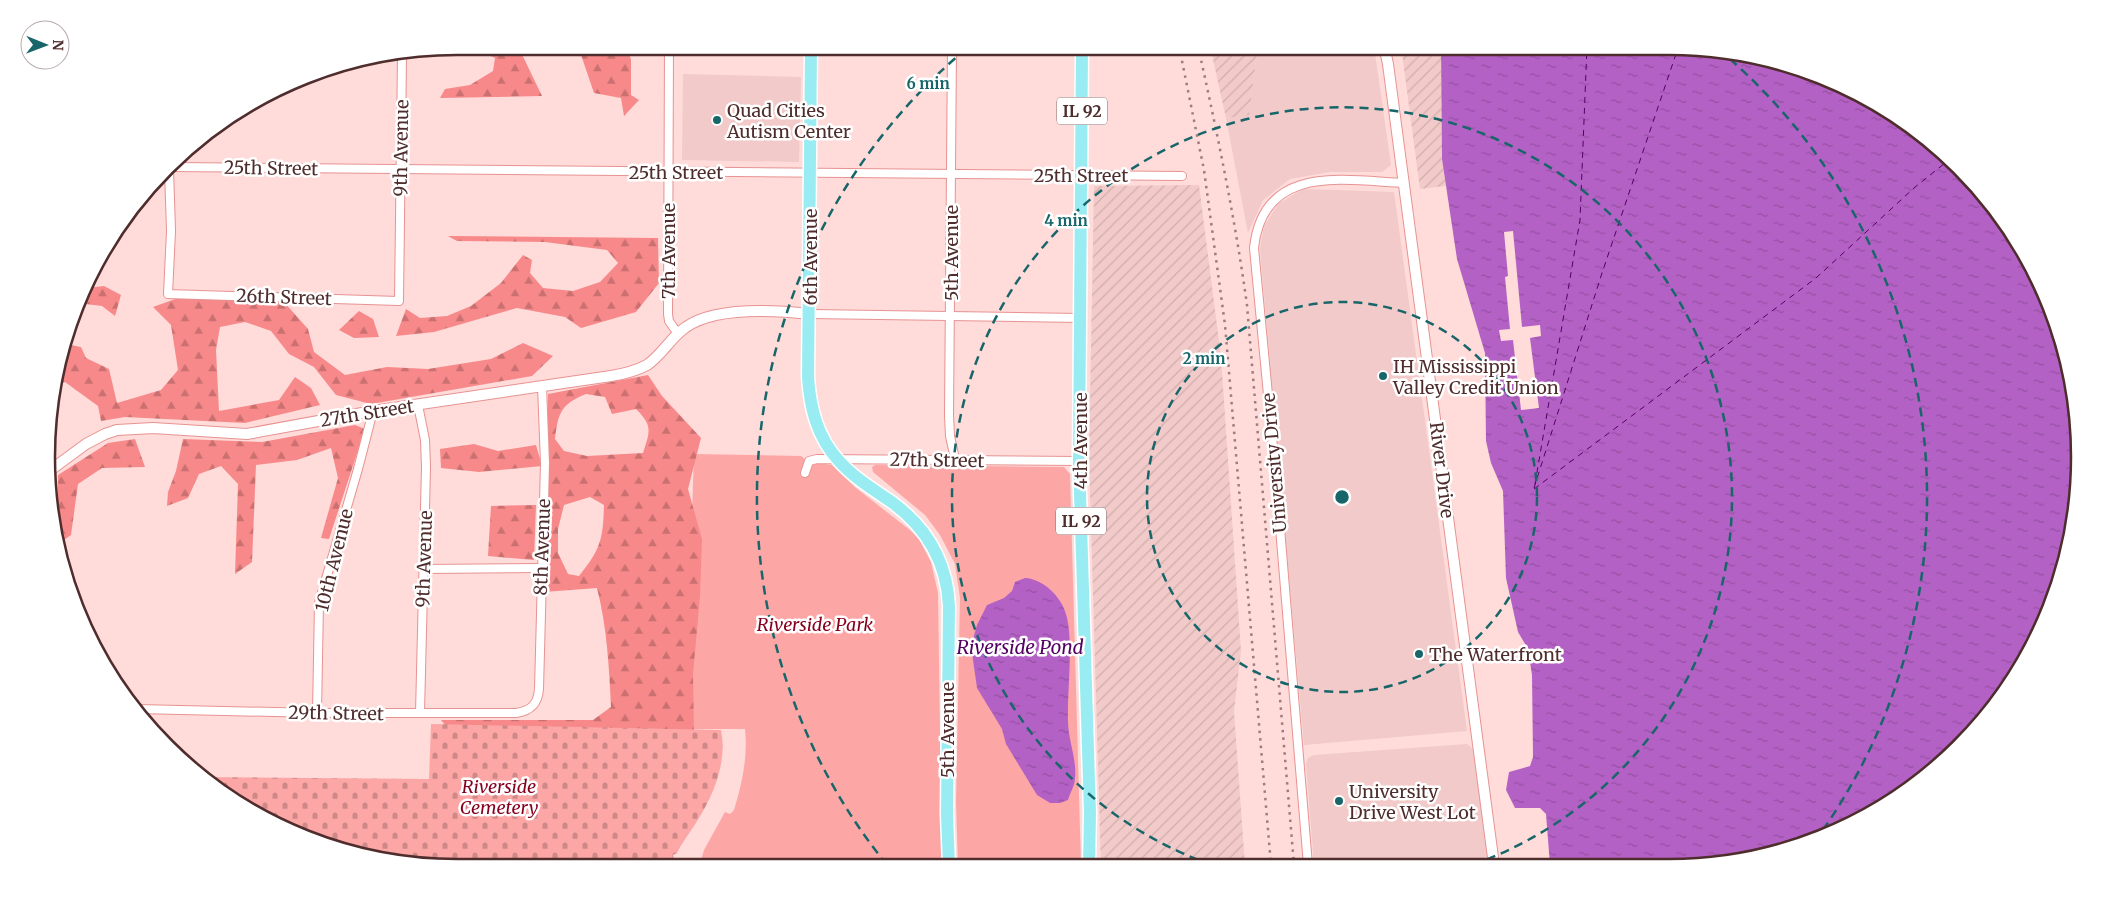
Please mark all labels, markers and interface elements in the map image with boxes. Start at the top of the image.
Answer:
north arrow [20,20,70,70]
text: N [49,40,67,51]
text: 6 min [906,74,950,93]
road number: IL 92 [1057,98,1107,124]
street label: 9th Avenue [389,99,413,197]
place label: Quad Cities Autism Center [726,99,851,143]
marker: Quad Cities Autism Center [711,114,723,126]
street label: 25th Street [224,156,318,180]
street label: 25th Street [629,161,723,184]
street label: 25th Street [1034,164,1128,187]
street label: 7th Avenue [657,203,680,299]
street label: 5th Avenue [940,205,963,301]
street label: 6th Avenue [799,209,822,305]
text: 4 min [1044,211,1088,230]
street label: 26th Street [236,284,332,310]
text: 2 min [1183,349,1225,368]
place label: IH Mississippi Valley Credit Union [1392,355,1559,399]
marker: IH Mississippi Valley Credit Union [1377,370,1389,382]
street label: 4th Avenue [1069,392,1092,490]
street label: University Drive [1256,392,1292,534]
street label: 27th Street [318,394,416,432]
street label: River Drive [1425,421,1459,519]
street label: 27th Street [889,448,985,472]
centre of rings [1333,488,1351,506]
street label: 8th Avenue [529,498,555,596]
street label: 10th Avenue [310,506,358,614]
road number: IL 92 [1056,508,1106,534]
street label: 9th Avenue [411,510,437,608]
park label: Riverside Park [757,613,873,636]
water label: Riverside Pond [956,635,1084,659]
place label: The Waterfront [1429,643,1562,666]
marker: The Waterfront [1413,648,1425,660]
street label: 5th Avenue [936,682,959,778]
street label: 29th Street [288,701,384,725]
park label: Riverside Cemetery [460,775,538,819]
place label: University Drive West Lot [1349,780,1476,824]
marker: University Drive West Lot [1333,795,1345,807]

